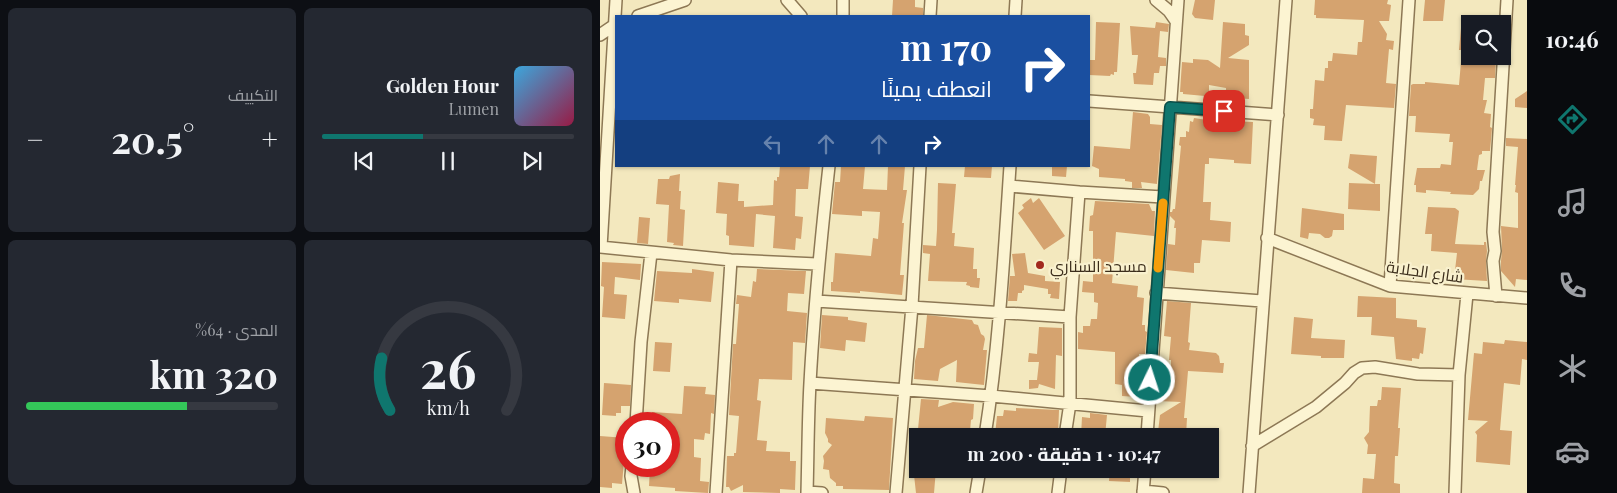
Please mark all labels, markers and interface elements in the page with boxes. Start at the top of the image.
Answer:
map controls [1461,15,1511,65]
button: search [1461,15,1511,65]
text: 170 m [900,23,992,70]
text: 10:46 [1546,24,1598,54]
icon: right [1010,35,1075,100]
text: Golden Hour [386,72,499,98]
text: انعطف يمينًا [881,73,992,103]
text: التكييف [228,84,278,105]
pin [1203,90,1245,132]
icon: arrive [1210,97,1238,125]
text: Lumen [448,98,499,119]
icon: directions [1555,102,1590,137]
text: 20.5° [111,113,194,164]
text: − [26,120,44,157]
text: + [262,120,278,157]
icon: left [759,130,787,158]
icon: ahead [812,130,840,158]
icon: ahead [865,130,893,158]
icon: right [918,130,946,158]
icon: previous [350,147,378,175]
icon: pause [434,147,462,175]
icon: next [518,147,546,175]
icon: music [1555,185,1590,220]
place label: مسجد السناري [1050,255,1147,280]
street label: شارع الجلابة [1385,255,1465,289]
marker: مسجد السناري [1034,259,1046,271]
icon: phone [1555,268,1590,303]
text: المدى · 64% [195,319,278,340]
text: 26 [420,333,476,402]
text: 320 km [150,348,278,399]
icon: climate [1555,351,1590,386]
position arrow [1123,353,1175,405]
text: km/h [427,396,470,419]
speed limit sign: 30 [615,412,680,477]
icon: car [1555,434,1590,469]
text: 10:47 · 1 دقيقة · 200 m [967,440,1161,466]

